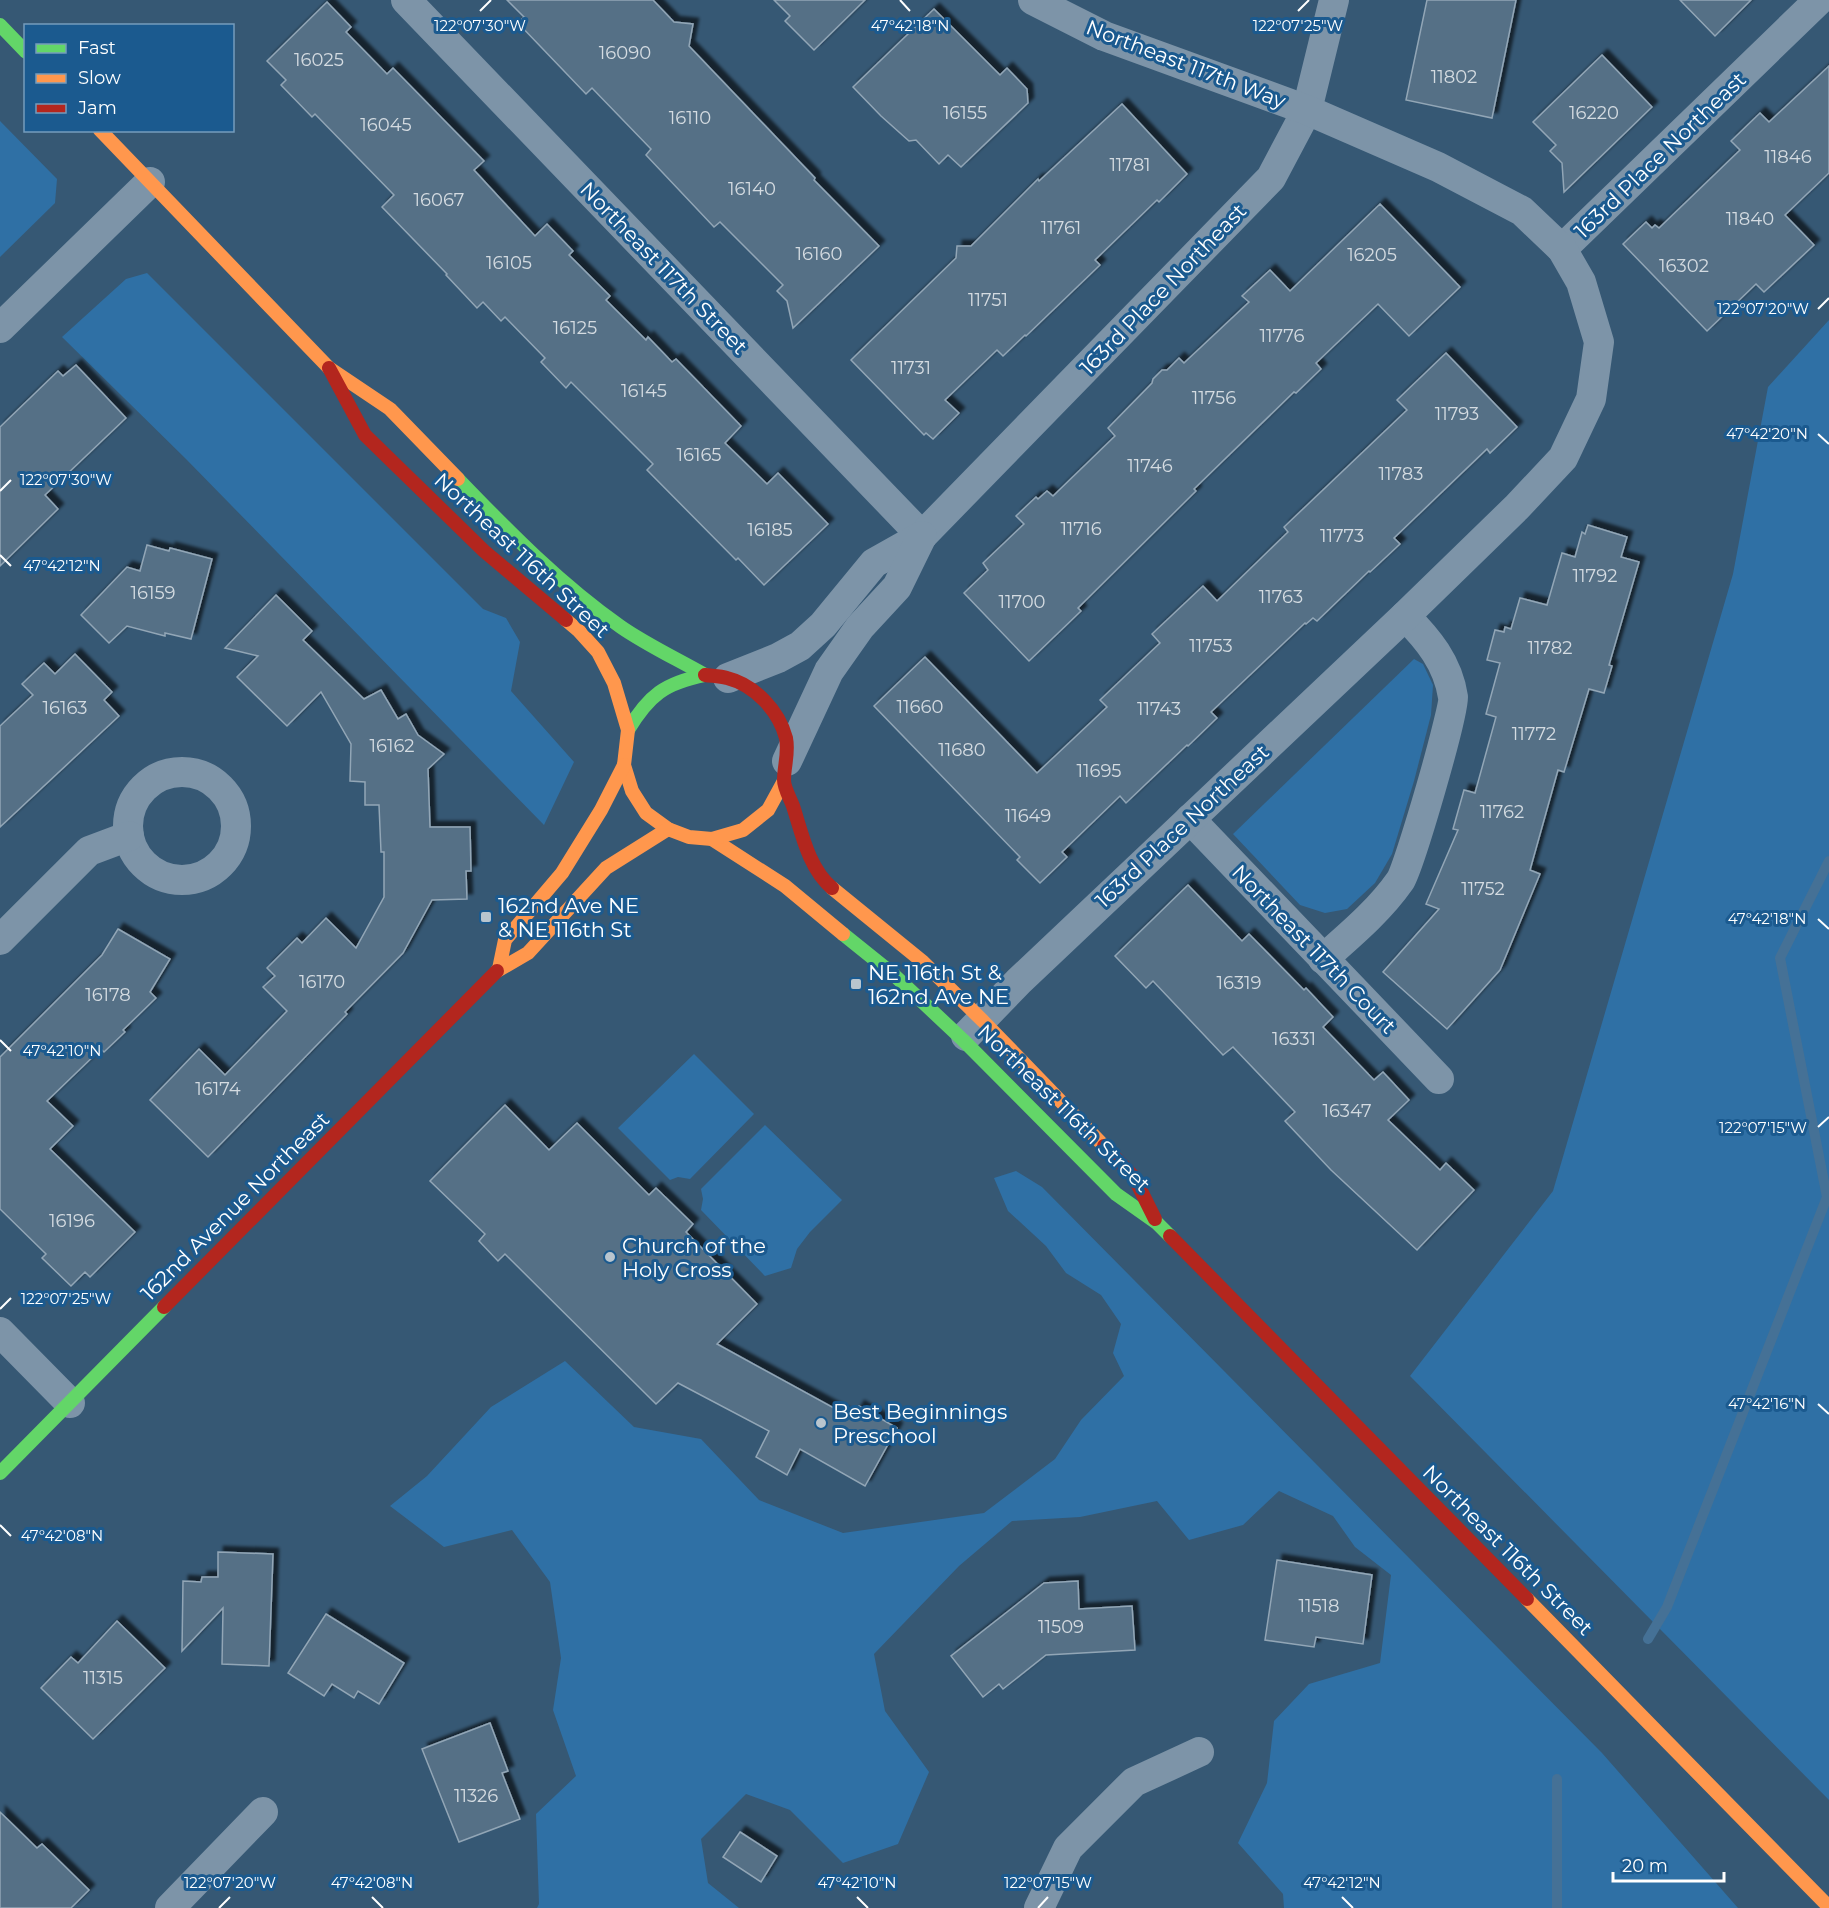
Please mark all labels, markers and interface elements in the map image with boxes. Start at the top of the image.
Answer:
street label: Northeast 117th Way [1083,14,1290,114]
text: 122°07'30"W [434,16,526,35]
text: 47°42'18"N [871,16,949,35]
text: 122°07'25"W [1253,16,1344,35]
legend [24,24,234,132]
text: Fast [78,37,116,59]
house number: 16090 [599,42,651,64]
house number: 16025 [294,49,344,71]
house number: 11802 [1431,66,1477,88]
text: Slow [78,67,121,89]
street label: 163rd Place Northeast [1569,67,1751,243]
text: Jam [77,97,117,119]
house number: 16155 [943,102,987,124]
house number: 16220 [1569,102,1619,124]
house number: 16110 [669,107,711,129]
house number: 16045 [360,114,412,136]
house number: 11846 [1764,146,1812,168]
house number: 11781 [1109,154,1151,176]
street label: Northeast 117th Street [575,177,753,359]
house number: 16140 [728,178,776,200]
house number: 16067 [414,189,464,211]
street label: 163rd Place Northeast [1075,198,1251,380]
house number: 11840 [1726,208,1774,230]
house number: 11761 [1041,217,1081,239]
house number: 16160 [796,243,842,265]
house number: 16205 [1347,244,1397,266]
house number: 16105 [486,252,532,274]
house number: 16302 [1659,255,1709,277]
house number: 11751 [968,289,1008,311]
text: 122°07'20"W [1717,299,1809,318]
house number: 16125 [553,317,597,339]
house number: 11776 [1260,325,1304,347]
house number: 11731 [891,357,931,379]
house number: 16145 [621,380,667,402]
house number: 11756 [1192,387,1236,409]
house number: 11793 [1435,403,1479,425]
text: 47°42'20"N [1726,424,1808,443]
house number: 16165 [676,444,722,466]
house number: 11746 [1127,455,1173,477]
house number: 11783 [1379,463,1423,485]
street label: Northeast 116th Street [429,467,615,643]
text: 122°07'30"W [20,470,112,489]
house number: 11716 [1060,518,1102,540]
house number: 16185 [747,519,793,541]
house number: 11773 [1320,525,1364,547]
text: 47°42'12"N [23,556,101,575]
house number: 11792 [1573,565,1617,587]
house number: 16159 [130,582,176,604]
house number: 11763 [1259,586,1303,608]
house number: 11700 [998,591,1046,613]
house number: 11753 [1189,635,1233,657]
house number: 11782 [1528,637,1572,659]
house number: 11660 [897,696,943,718]
house number: 16163 [42,697,88,719]
house number: 11743 [1137,698,1181,720]
house number: 11772 [1512,723,1556,745]
house number: 16162 [369,735,415,757]
house number: 11680 [938,739,986,761]
street label: 163rd Place Northeast [1090,739,1274,913]
house number: 11695 [1076,760,1122,782]
house number: 11762 [1480,801,1524,823]
house number: 11649 [1005,805,1051,827]
street label: Northeast 117th Court [1227,859,1401,1039]
house number: 11752 [1461,878,1505,900]
place label: 162nd Ave NE & NE 116th St [498,893,639,942]
text: 47°42'18"N [1728,909,1806,928]
marker: 162nd Ave NE & NE 116th St [479,910,493,924]
place label: NE 116th St & 162nd Ave NE [868,960,1009,1009]
house number: 16170 [299,971,345,993]
house number: 16319 [1216,972,1262,994]
marker: NE 116th St & 162nd Ave NE [849,977,863,991]
house number: 16178 [85,984,131,1006]
street label: Northeast 116th Street [972,1019,1156,1197]
house number: 16331 [1272,1028,1316,1050]
text: 47°42'10"N [22,1041,102,1060]
house number: 16174 [195,1078,241,1100]
house number: 16347 [1322,1100,1372,1122]
street label: 162nd Avenue Northeast [136,1107,334,1305]
text: 122°07'15"W [1719,1118,1807,1137]
house number: 16196 [49,1210,95,1232]
place label: Church of the Holy Cross [622,1233,766,1282]
marker: Church of the Holy Cross [603,1250,617,1264]
text: 122°07'25"W [21,1289,112,1308]
text: 47°42'16"N [1728,1394,1806,1413]
place label: Best Beginnings Preschool [833,1399,1007,1448]
marker: Best Beginnings Preschool [814,1416,828,1430]
street label: Northeast 116th Street [1418,1460,1598,1640]
text: 47°42'08"N [21,1526,103,1545]
house number: 11518 [1298,1595,1340,1617]
house number: 11509 [1038,1616,1084,1638]
house number: 11315 [83,1667,123,1689]
house number: 11326 [454,1785,498,1807]
scale bar [1613,1845,1724,1883]
text: 20 m [1622,1855,1668,1877]
text: 122°07'20"W [184,1873,276,1892]
text: 47°42'08"N [331,1873,413,1892]
text: 47°42'10"N [817,1873,897,1892]
text: 122°07'15"W [1004,1873,1092,1892]
text: 47°42'12"N [1303,1873,1381,1892]

